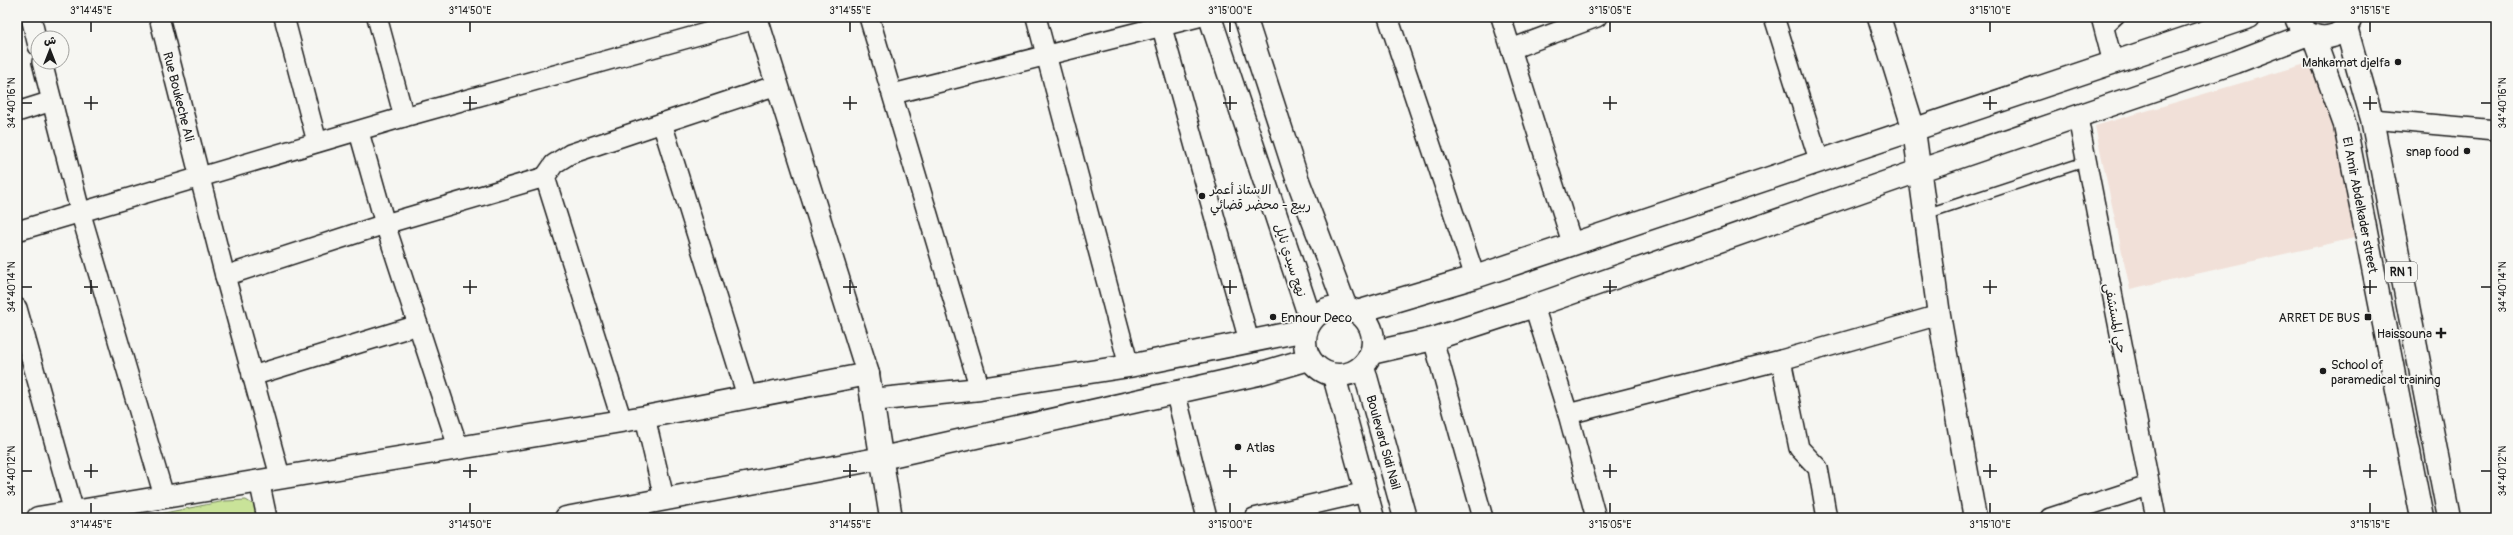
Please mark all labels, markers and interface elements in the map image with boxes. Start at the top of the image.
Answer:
text: 3°14'45"E [70,5,112,17]
text: 3°14'50"E [448,5,492,17]
text: 3°14'55"E [829,5,871,17]
text: 3°15'00"E [1208,5,1252,17]
text: 3°15'05"E [1589,5,1631,17]
text: 3°15'10"E [1969,5,2011,17]
text: 3°15'15"E [2350,5,2390,17]
north arrow [30,30,70,70]
text: ش [44,34,56,47]
street label: Rue Boukeche Ali [159,50,197,143]
place label: Mahkamat djelfa [2302,55,2390,71]
marker: Mahkamat djelfa [2393,57,2403,67]
text: 34°40'16"N [6,77,18,128]
text: 34°40'16"N [2497,77,2509,128]
street label: El Amir Abdelkader street [2339,136,2381,275]
place label: snap food [2406,144,2459,160]
marker: snap food [2462,146,2472,156]
place label: الاستاذ أعمر ربيع - محضر قضائي [1209,182,1311,216]
marker: الاستاذ أعمر ربيع - محضر قضائي [1197,191,1207,201]
street label: نهج سيدي نايل [1270,222,1309,299]
text: 34°40'14"N [6,261,18,312]
text: 34°40'14"N [2497,261,2509,312]
road number: RN 1 [2385,262,2417,282]
street label: حي المستشفى [2097,282,2130,355]
place label: Ennour Deco [1281,310,1352,326]
place label: ARRET DE BUS [2278,310,2360,326]
marker: Ennour Deco [1268,312,1278,322]
marker: ARRET DE BUS [2363,312,2373,322]
place label: Haissouna [2377,326,2432,342]
marker: Haissouna [2435,327,2447,339]
place label: School of paramedical training [2331,357,2441,388]
marker: School of paramedical training [2318,366,2328,376]
street label: Boulevard Sidi Nail [1362,393,1404,492]
place label: Atlas [1246,440,1275,456]
marker: Atlas [1233,442,1243,452]
text: 34°40'12"N [6,445,18,496]
text: 34°40'12"N [2497,445,2509,496]
text: 3°14'45"E [70,519,112,531]
text: 3°14'50"E [448,519,492,531]
text: 3°14'55"E [829,519,871,531]
text: 3°15'00"E [1208,519,1252,531]
text: 3°15'05"E [1589,519,1631,531]
text: 3°15'10"E [1969,519,2011,531]
text: 3°15'15"E [2350,519,2390,531]

